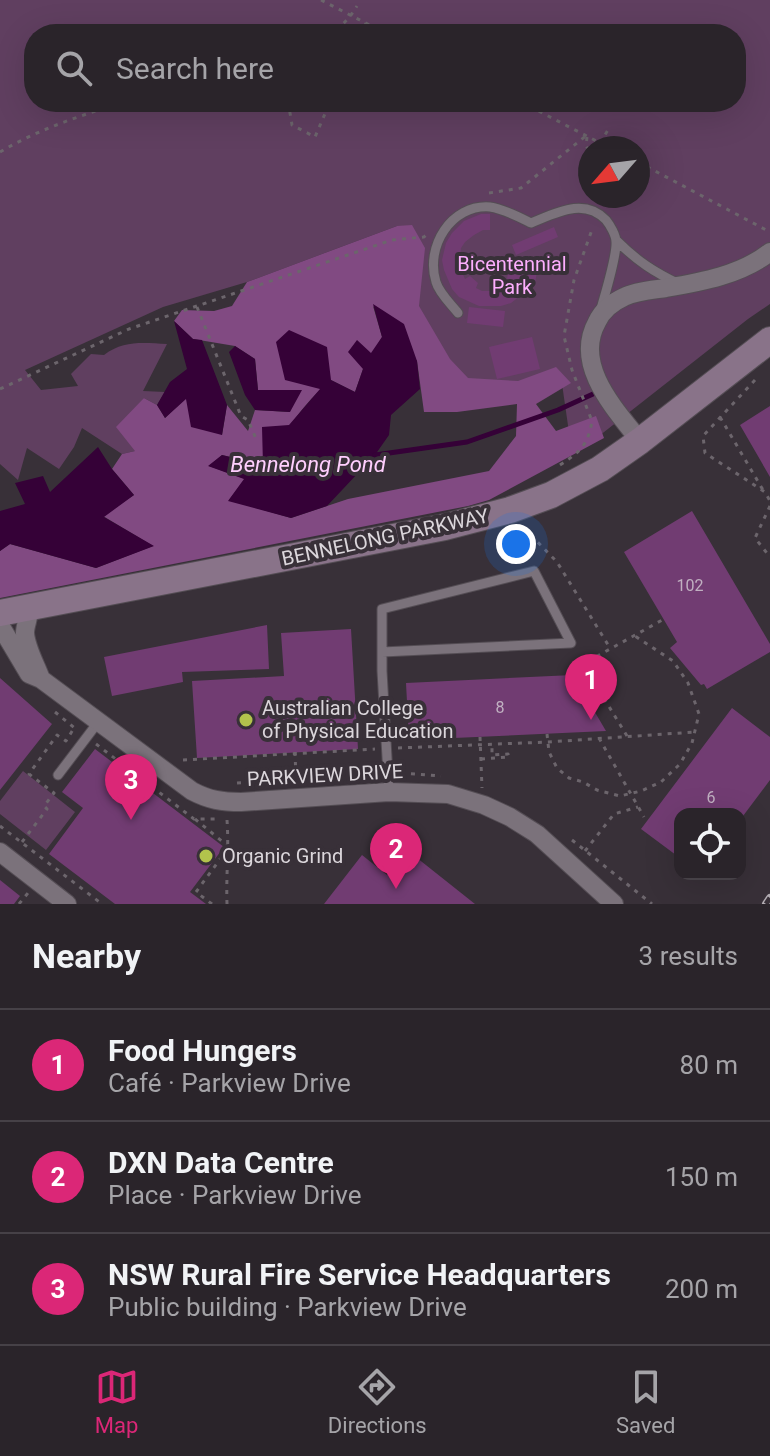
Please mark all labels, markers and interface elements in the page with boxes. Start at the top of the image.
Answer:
search box [24,24,746,112]
icon: search [52,46,96,90]
text: Search here [116,51,274,86]
north arrow [578,136,650,208]
park label: Bicentennial Park [457,252,567,299]
water label: Bennelong Pond [230,452,387,477]
street label: BENNELONG PARKWAY [279,503,491,571]
your location [496,524,536,564]
house number: 102 [677,576,703,595]
pin: 1 [565,654,617,720]
place label: Australian College of Physical Education [262,696,453,743]
house number: 8 [496,698,505,717]
marker: Australian College of Physical Education [237,711,255,729]
pin: 3 [105,754,157,820]
street label: PARKVIEW DRIVE [246,759,404,791]
house number: 6 [707,788,716,807]
map controls [674,808,746,880]
button: locate [674,808,746,880]
pin: 2 [370,823,422,889]
place label: Organic Grind [222,844,343,868]
marker: Organic Grind [197,847,215,865]
text: Nearby [32,936,141,976]
text: 3 results [639,941,738,971]
text: Food Hungers [108,1033,297,1068]
text: 1 [51,1050,65,1080]
text: 80 m [680,1050,738,1080]
text: Café · Parkview Drive [108,1068,351,1098]
text: DXN Data Centre [108,1145,334,1180]
text: 2 [51,1162,65,1192]
text: 150 m [665,1162,738,1192]
text: Place · Parkview Drive [108,1180,361,1210]
text: NSW Rural Fire Service Headquarters [108,1257,611,1292]
text: 3 [51,1274,65,1304]
text: 200 m [665,1274,738,1304]
text: Public building · Parkview Drive [108,1292,467,1322]
tab: Map [95,1365,139,1438]
tab: Directions [328,1365,427,1438]
tab: Saved [616,1365,675,1438]

